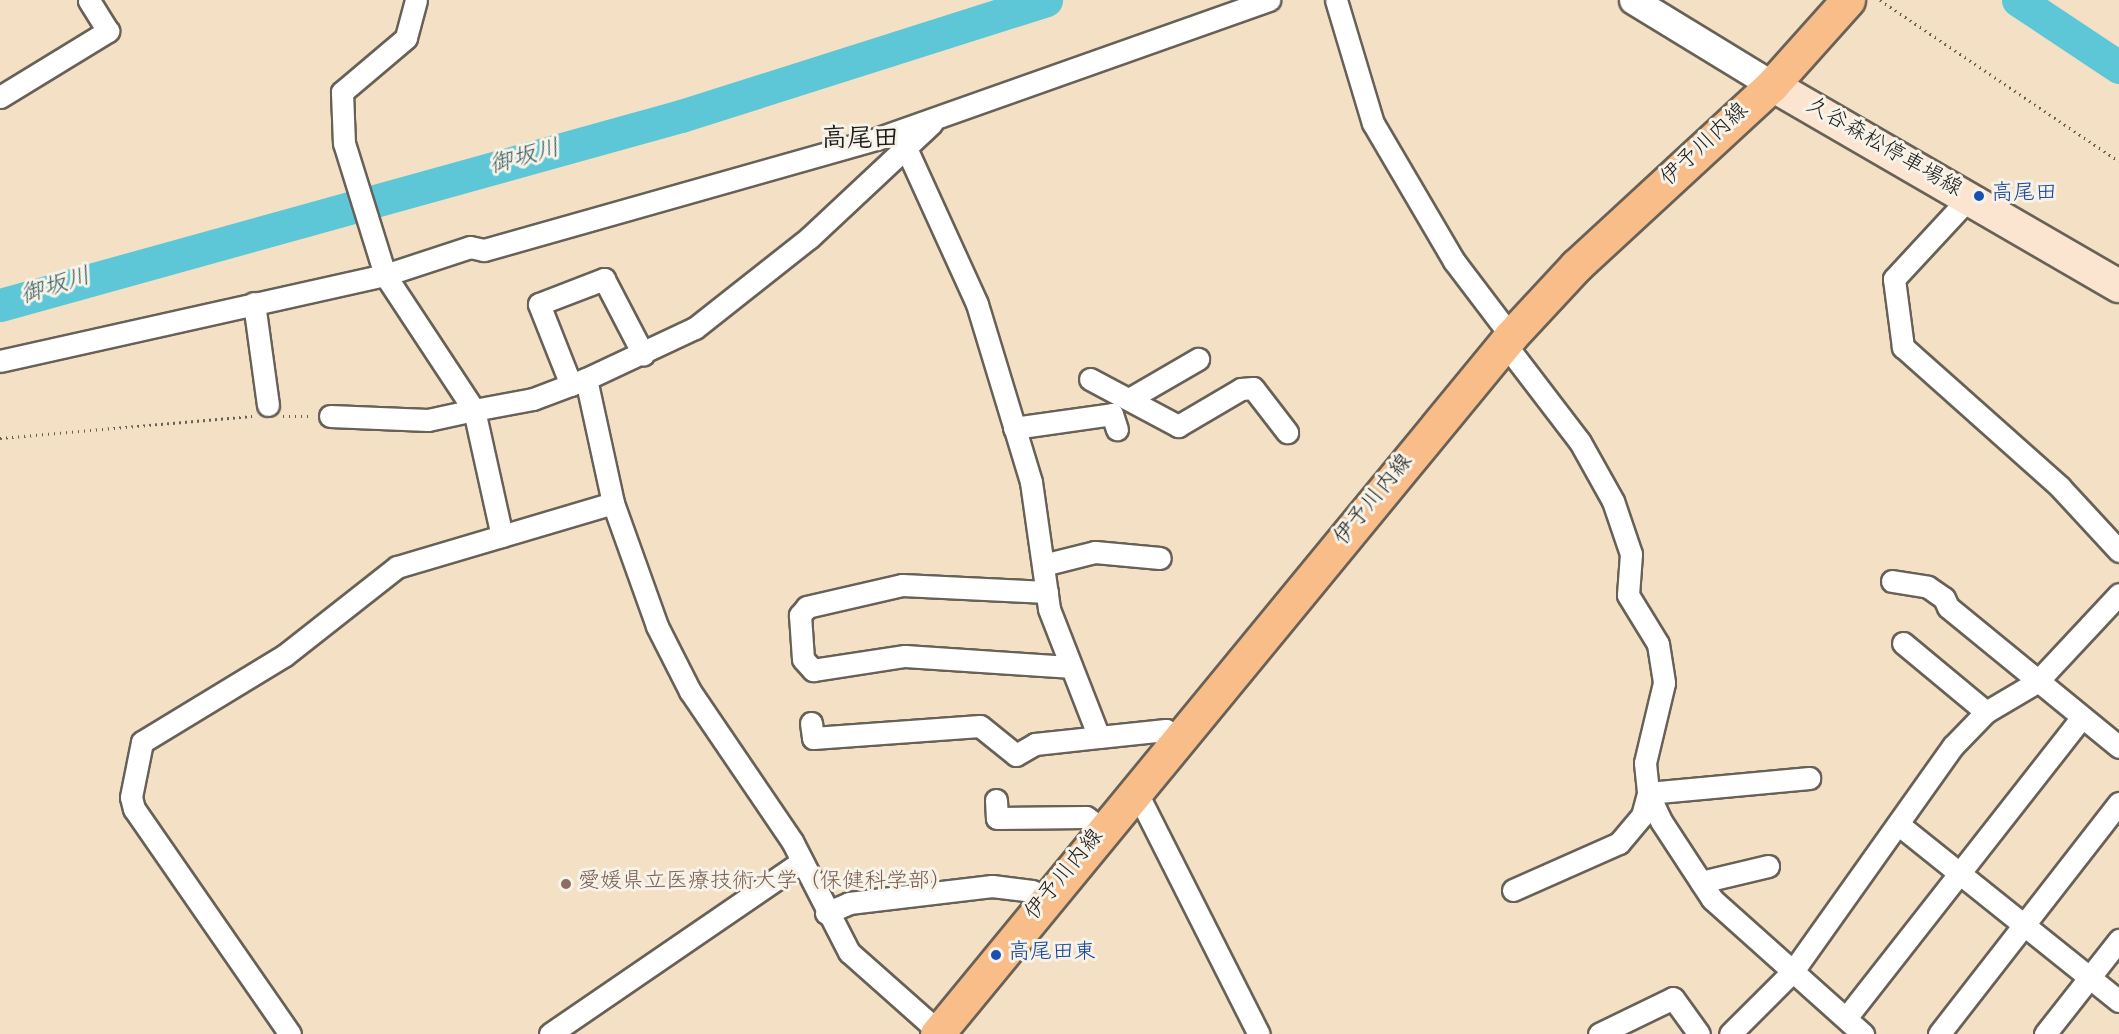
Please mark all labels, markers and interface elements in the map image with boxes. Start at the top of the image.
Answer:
street label: 久谷森松停車場線 [1800,94,1966,204]
street label: 伊予川内線 [1657,99,1755,193]
district label: 高尾田 [821,126,899,158]
water label: 御坂川 [486,136,564,182]
place label: 高尾田 [1991,183,2057,209]
marker: 高尾田 [1972,189,1986,203]
water label: 御坂川 [17,264,95,312]
street label: 伊予川内線 [1330,450,1420,552]
street label: 伊予川内線 [1021,825,1111,927]
place label: 愛媛県立医療技術大学（保健科学部） [578,871,952,897]
marker: 愛媛県立医療技術大学（保健科学部） [559,877,573,891]
place label: 高尾田東 [1008,942,1096,968]
marker: 高尾田東 [989,948,1003,962]

